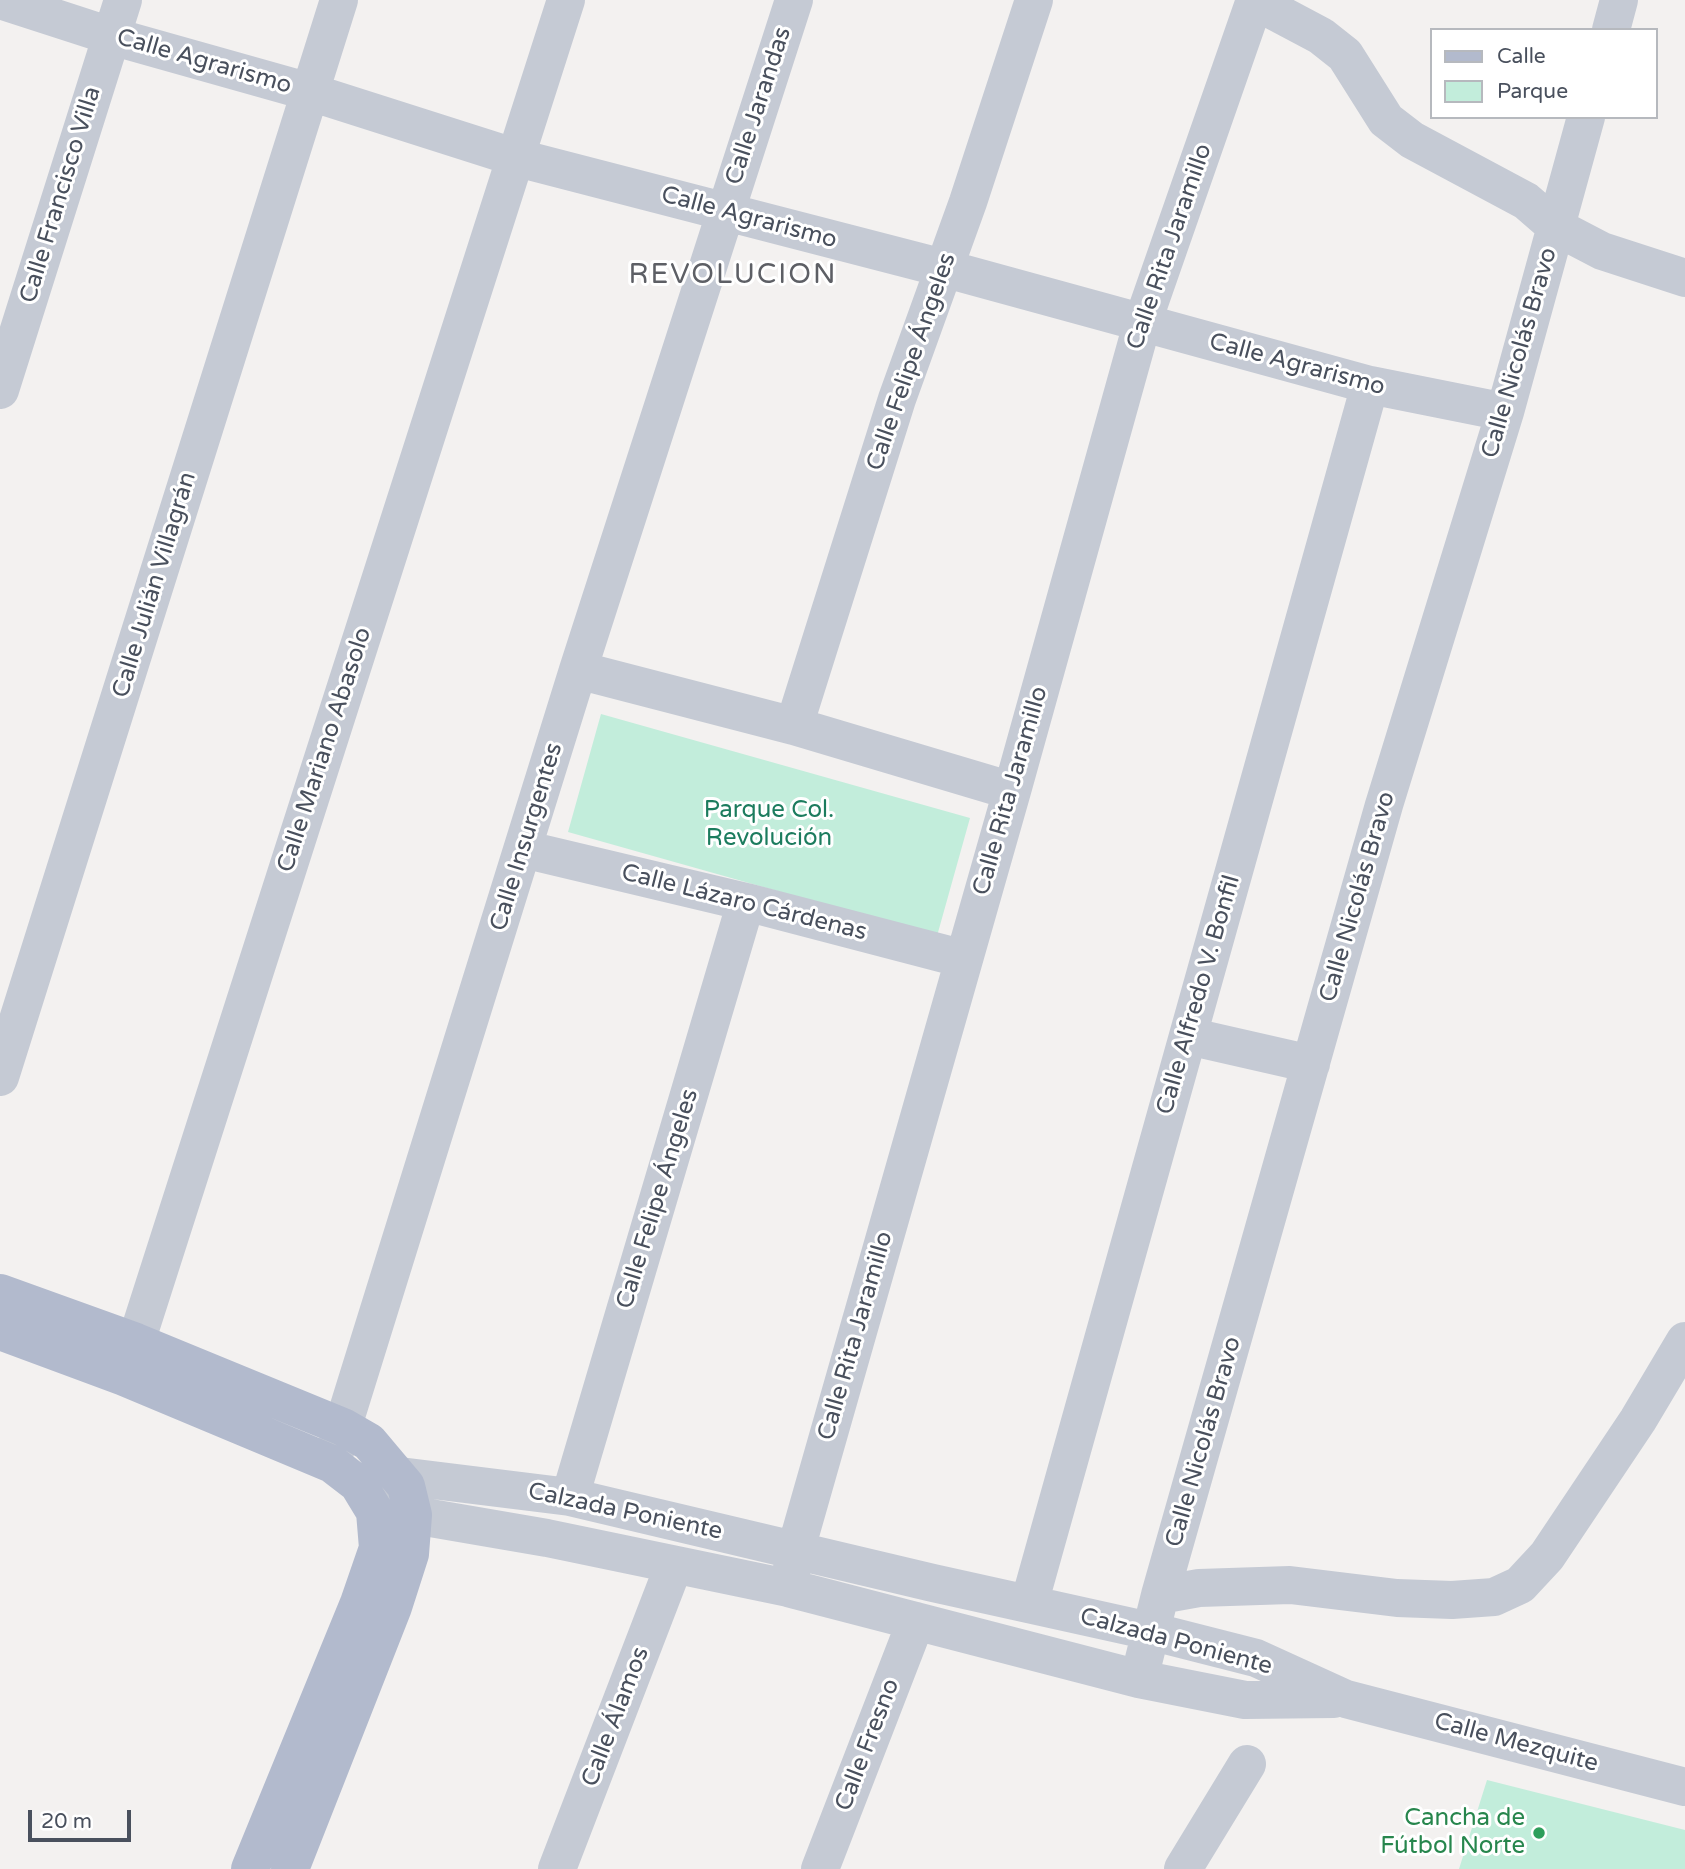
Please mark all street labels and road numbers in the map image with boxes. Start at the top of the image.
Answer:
street label: Calle Agrarismo [113,23,295,101]
street label: Calle Jarandas [720,24,798,188]
street label: Calle Francisco Villa [14,83,108,307]
street label: Calle Rita Jaramillo [1121,140,1219,354]
street label: Calle Agrarismo [658,181,840,255]
street label: Calle Nicolás Bravo [1476,244,1564,462]
street label: Calle Felipe Ángeles [861,249,963,475]
street label: Calle Agrarismo [1206,328,1388,402]
street label: Calle Julián Villagrán [107,469,203,701]
street label: Calle Mariano Abasolo [272,624,378,876]
street label: Calle Rita Jaramillo [967,683,1055,899]
street label: Calle Insurgentes [485,739,569,935]
street label: Calle Nicolás Bravo [1314,788,1402,1006]
street label: Calle Lázaro Cárdenas [618,859,870,947]
street label: Calle Alfredo V. Bonfil [1151,872,1247,1118]
street label: Calle Felipe Ángeles [611,1086,705,1312]
street label: Calle Rita Jaramillo [812,1228,900,1444]
street label: Calle Nicolás Bravo [1160,1333,1248,1551]
street label: Calzada Poniente [525,1477,725,1547]
street label: Calzada Poniente [1077,1602,1275,1682]
street label: Calle Álamos [576,1643,656,1791]
street label: Calle Fresno [830,1675,906,1815]
street label: Calle Mezquite [1431,1707,1601,1779]

